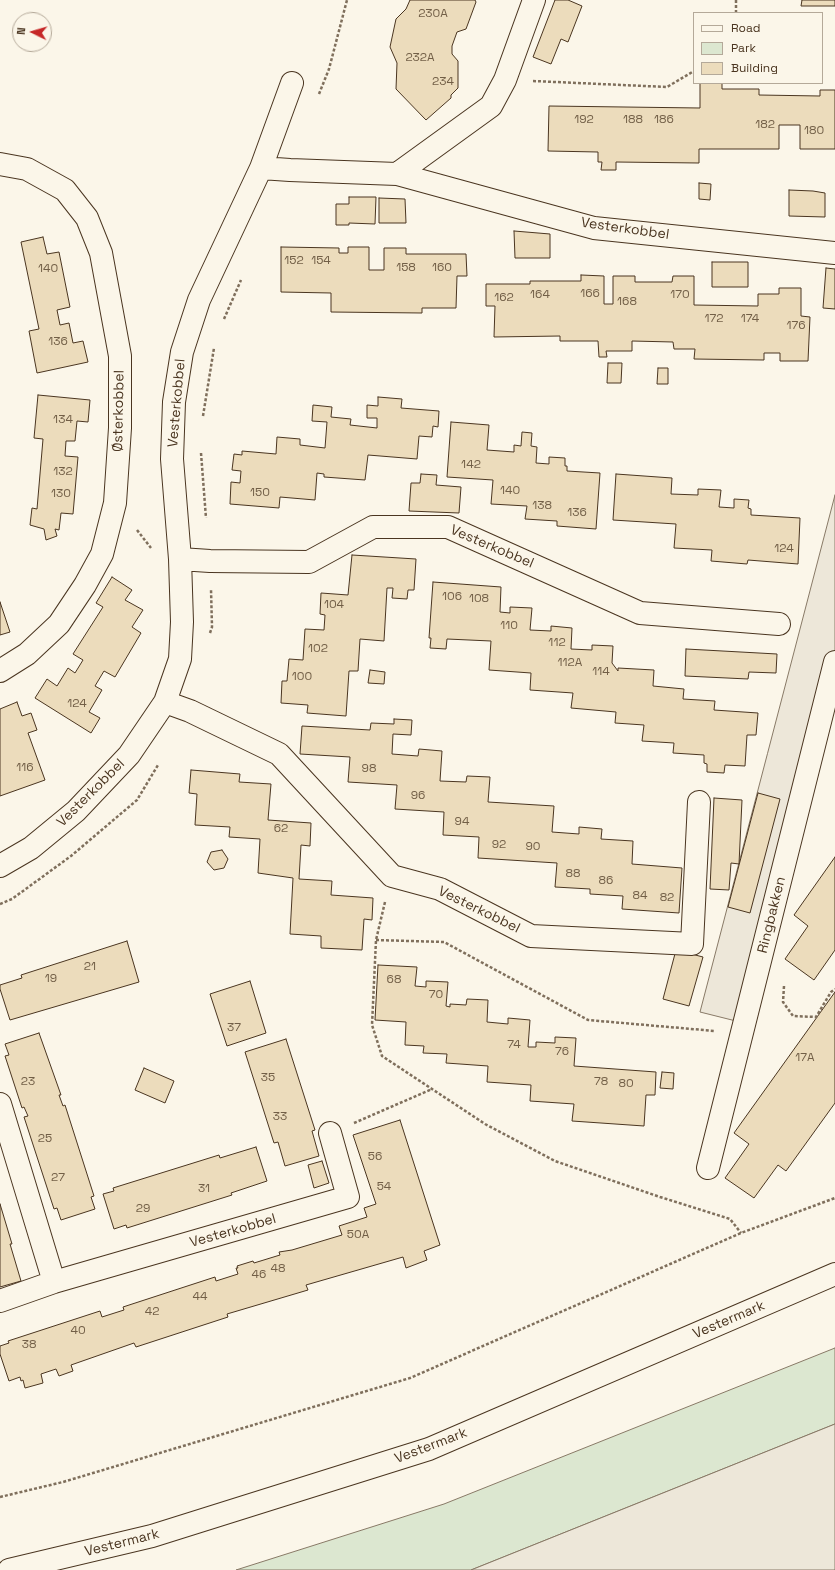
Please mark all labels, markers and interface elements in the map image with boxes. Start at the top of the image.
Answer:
house number: 230A [418,7,448,21]
north arrow [12,12,52,52]
legend [693,12,823,84]
text: Road [731,20,760,36]
text: N [14,27,28,35]
text: Park [731,40,756,56]
house number: 232A [405,51,435,65]
text: Building [731,60,778,76]
house number: 234 [432,75,454,89]
house number: 192 [574,113,594,127]
house number: 188 [623,113,643,127]
house number: 186 [654,113,674,127]
house number: 182 [755,118,775,132]
house number: 180 [804,124,824,138]
street label: Vesterkobbel [580,214,670,244]
house number: 152 [284,254,304,268]
house number: 154 [311,254,331,268]
house number: 158 [396,261,416,275]
house number: 160 [432,261,452,275]
house number: 140 [38,262,58,276]
house number: 166 [580,287,600,301]
house number: 164 [530,288,550,302]
house number: 170 [670,288,690,302]
house number: 162 [494,291,514,305]
house number: 168 [617,295,637,309]
house number: 172 [705,312,723,326]
house number: 174 [741,312,759,326]
house number: 176 [786,319,806,333]
house number: 136 [48,335,68,349]
street label: Vesterkobbel [165,358,189,448]
street label: Østerkobbel [110,370,128,452]
house number: 134 [53,413,73,427]
house number: 142 [461,458,481,472]
house number: 132 [53,465,73,479]
house number: 140 [500,484,520,498]
house number: 150 [250,486,270,500]
house number: 130 [51,487,71,501]
house number: 138 [532,499,552,513]
house number: 136 [567,506,587,520]
street label: Vesterkobbel [448,522,536,572]
house number: 124 [774,542,794,556]
house number: 106 [442,590,462,604]
house number: 108 [469,592,489,606]
house number: 104 [324,598,344,612]
house number: 110 [500,619,518,633]
house number: 112 [548,636,566,650]
house number: 102 [308,642,328,656]
house number: 112A [558,656,582,670]
house number: 114 [592,665,610,679]
house number: 100 [292,670,312,684]
house number: 124 [67,697,87,711]
street label: Vesterkobbel [54,756,128,830]
house number: 116 [16,761,34,775]
house number: 98 [362,762,376,776]
house number: 96 [411,789,425,803]
house number: 94 [455,815,469,829]
house number: 62 [274,822,288,836]
house number: 92 [492,838,506,852]
house number: 90 [525,840,541,854]
house number: 88 [566,867,580,881]
house number: 86 [599,874,613,888]
street label: Ringbakken [754,875,790,955]
street label: Vesterkobbel [435,883,523,937]
house number: 84 [633,889,647,903]
house number: 82 [660,891,674,905]
house number: 21 [84,960,96,974]
house number: 19 [45,972,57,986]
house number: 68 [387,973,401,987]
house number: 70 [429,988,443,1002]
house number: 37 [227,1021,241,1035]
house number: 74 [507,1038,521,1052]
house number: 76 [555,1045,569,1059]
house number: 17A [795,1051,815,1065]
house number: 35 [261,1071,275,1085]
house number: 23 [21,1075,35,1089]
house number: 78 [594,1075,608,1089]
house number: 80 [618,1077,634,1091]
house number: 33 [273,1110,287,1124]
house number: 25 [38,1132,52,1146]
house number: 56 [368,1150,382,1164]
house number: 27 [51,1171,65,1185]
house number: 54 [377,1180,391,1194]
house number: 31 [198,1182,210,1196]
house number: 29 [136,1202,150,1216]
street label: Vesterkobbel [188,1211,278,1251]
house number: 50A [347,1228,369,1242]
house number: 48 [271,1262,285,1276]
house number: 46 [252,1268,266,1282]
house number: 44 [193,1290,207,1304]
street label: Vestermark [691,1297,767,1343]
house number: 42 [145,1305,159,1319]
house number: 40 [70,1324,86,1338]
house number: 38 [22,1338,36,1352]
street label: Vestermark [392,1424,470,1468]
street label: Vestermark [83,1526,161,1560]

